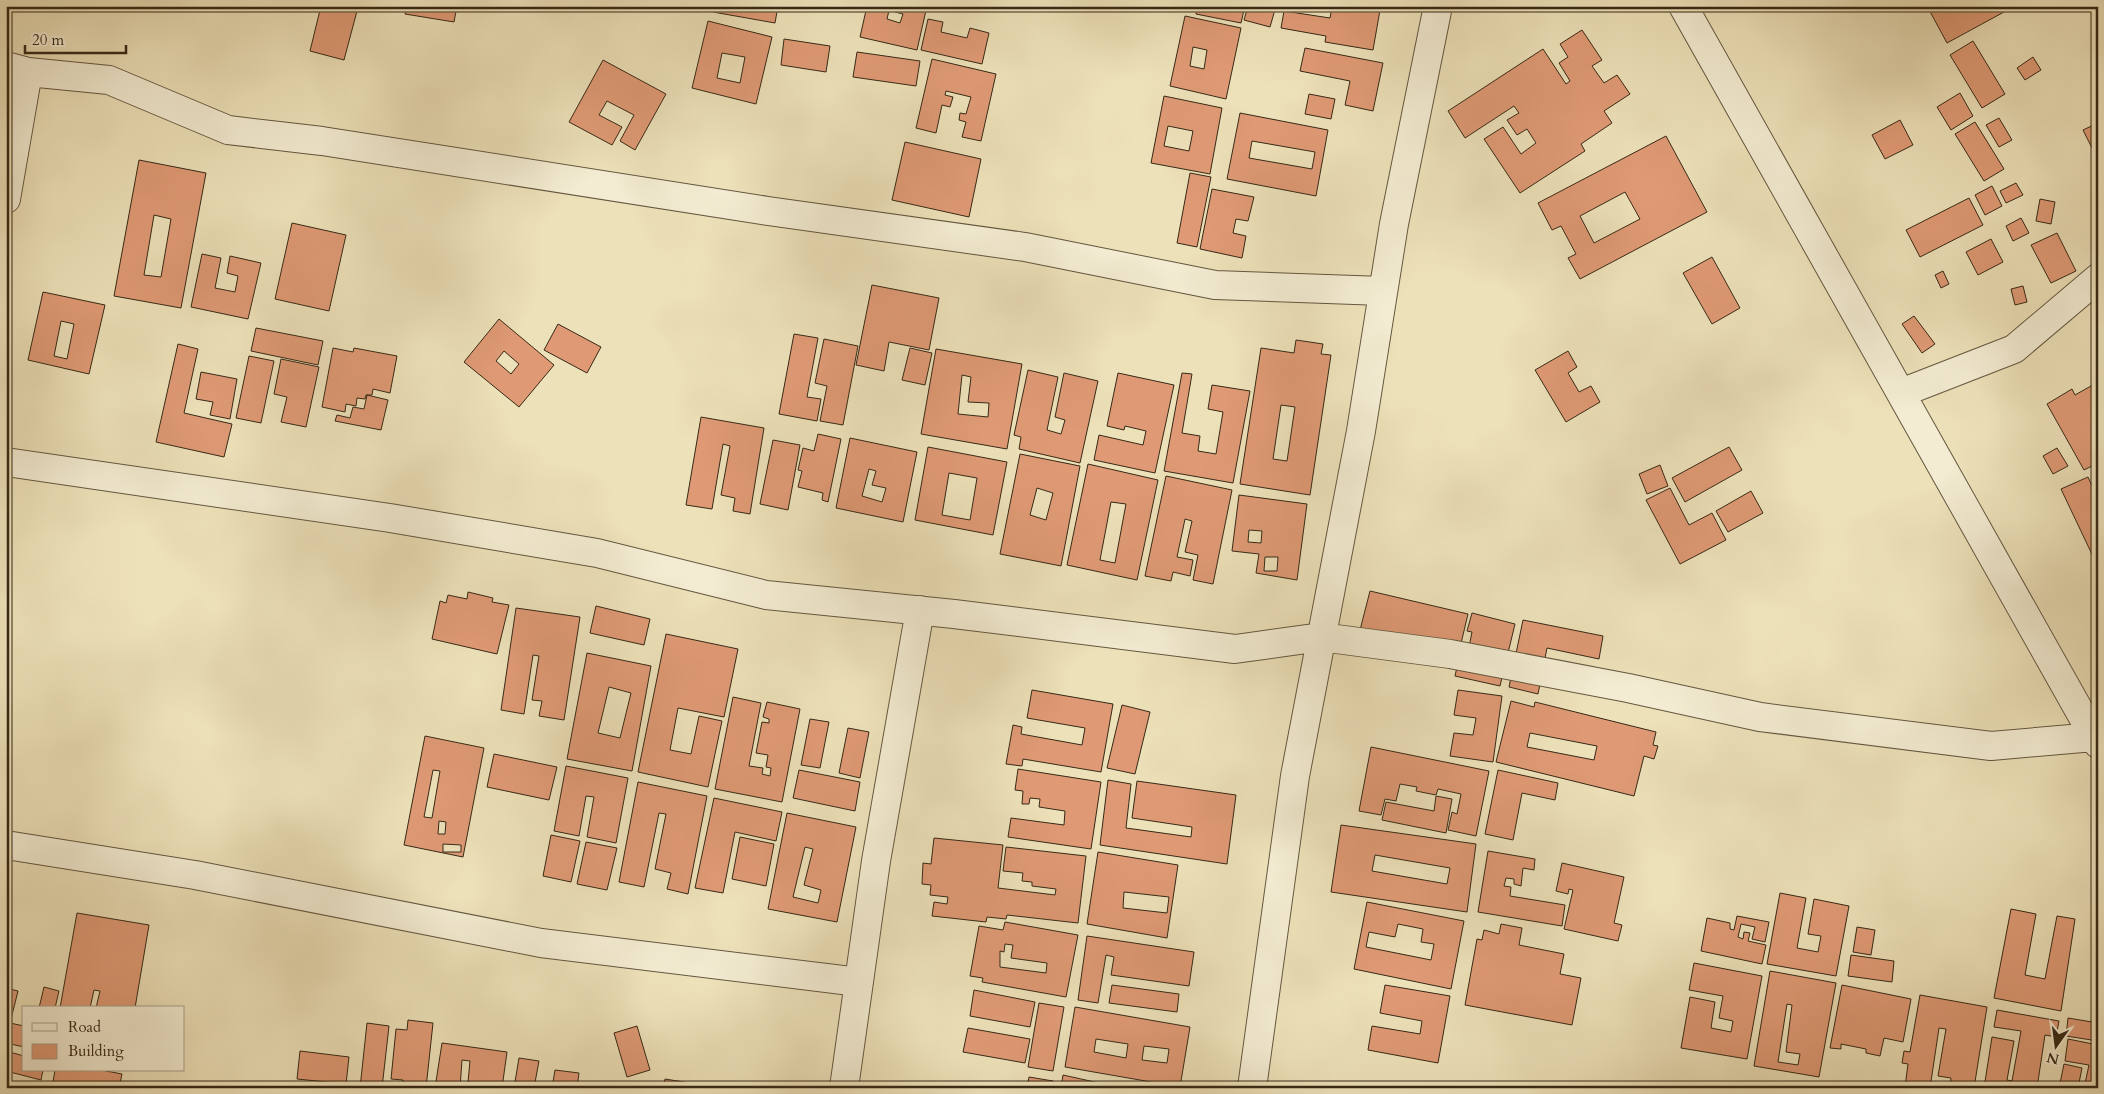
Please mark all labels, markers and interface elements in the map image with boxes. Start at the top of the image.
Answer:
scale bar [25,22,126,54]
text: 20 m [32,30,64,50]
legend [22,1006,185,1072]
text: Road [68,1017,101,1037]
north arrow [2032,1022,2082,1072]
text: Building [68,1041,124,1061]
text: N [2045,1047,2061,1069]

